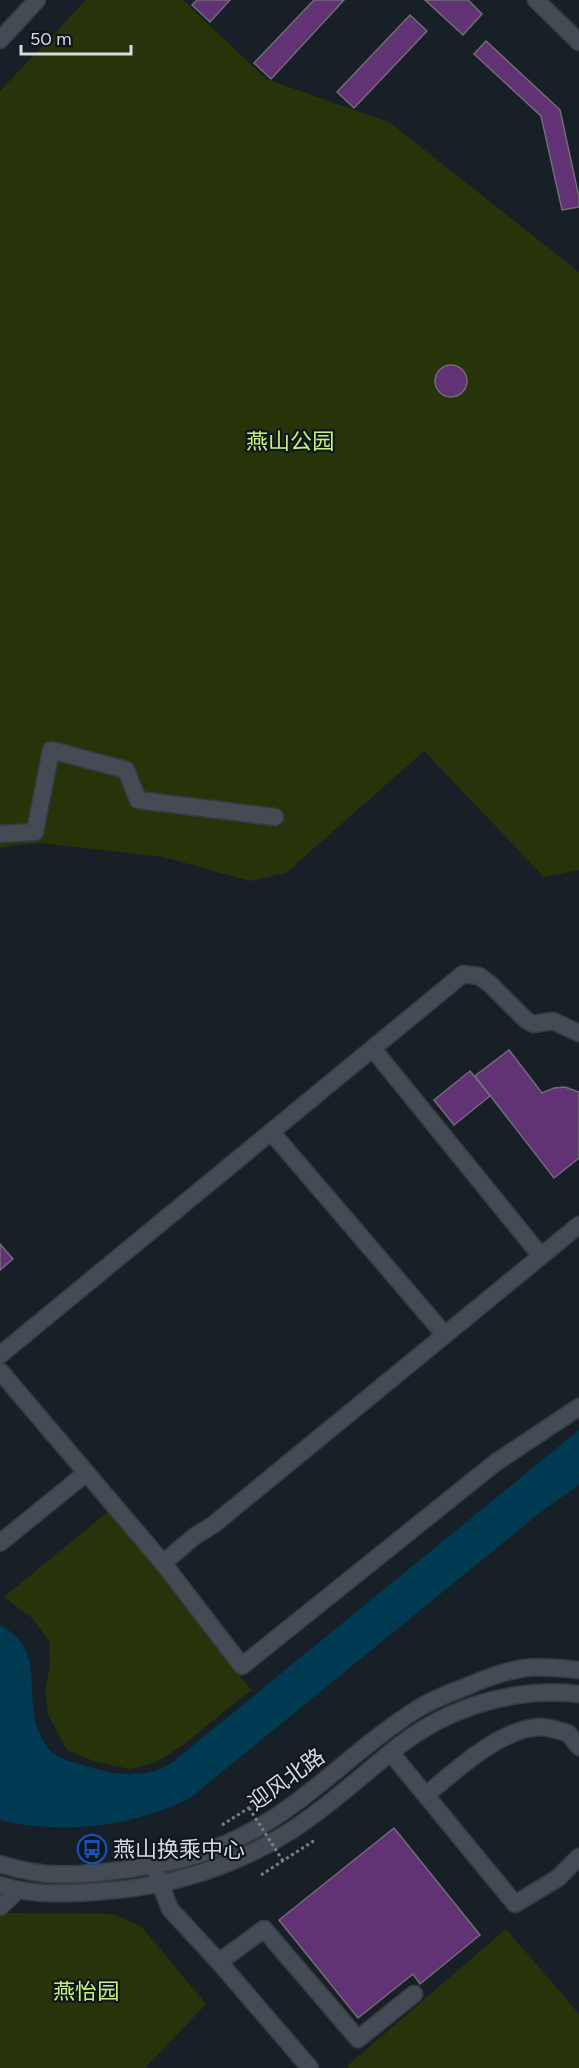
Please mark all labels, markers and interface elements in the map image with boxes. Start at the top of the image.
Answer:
scale bar [21,18,130,56]
text: 50 m [30,28,72,50]
park label: 燕山公园 [246,428,334,455]
street label: 迎风北路 [243,1743,330,1816]
bus stop icon: 燕山换乘中心 [76,1833,108,1865]
place label: 燕山换乘中心 [113,1836,245,1863]
park label: 燕怡园 [53,1978,119,2005]

